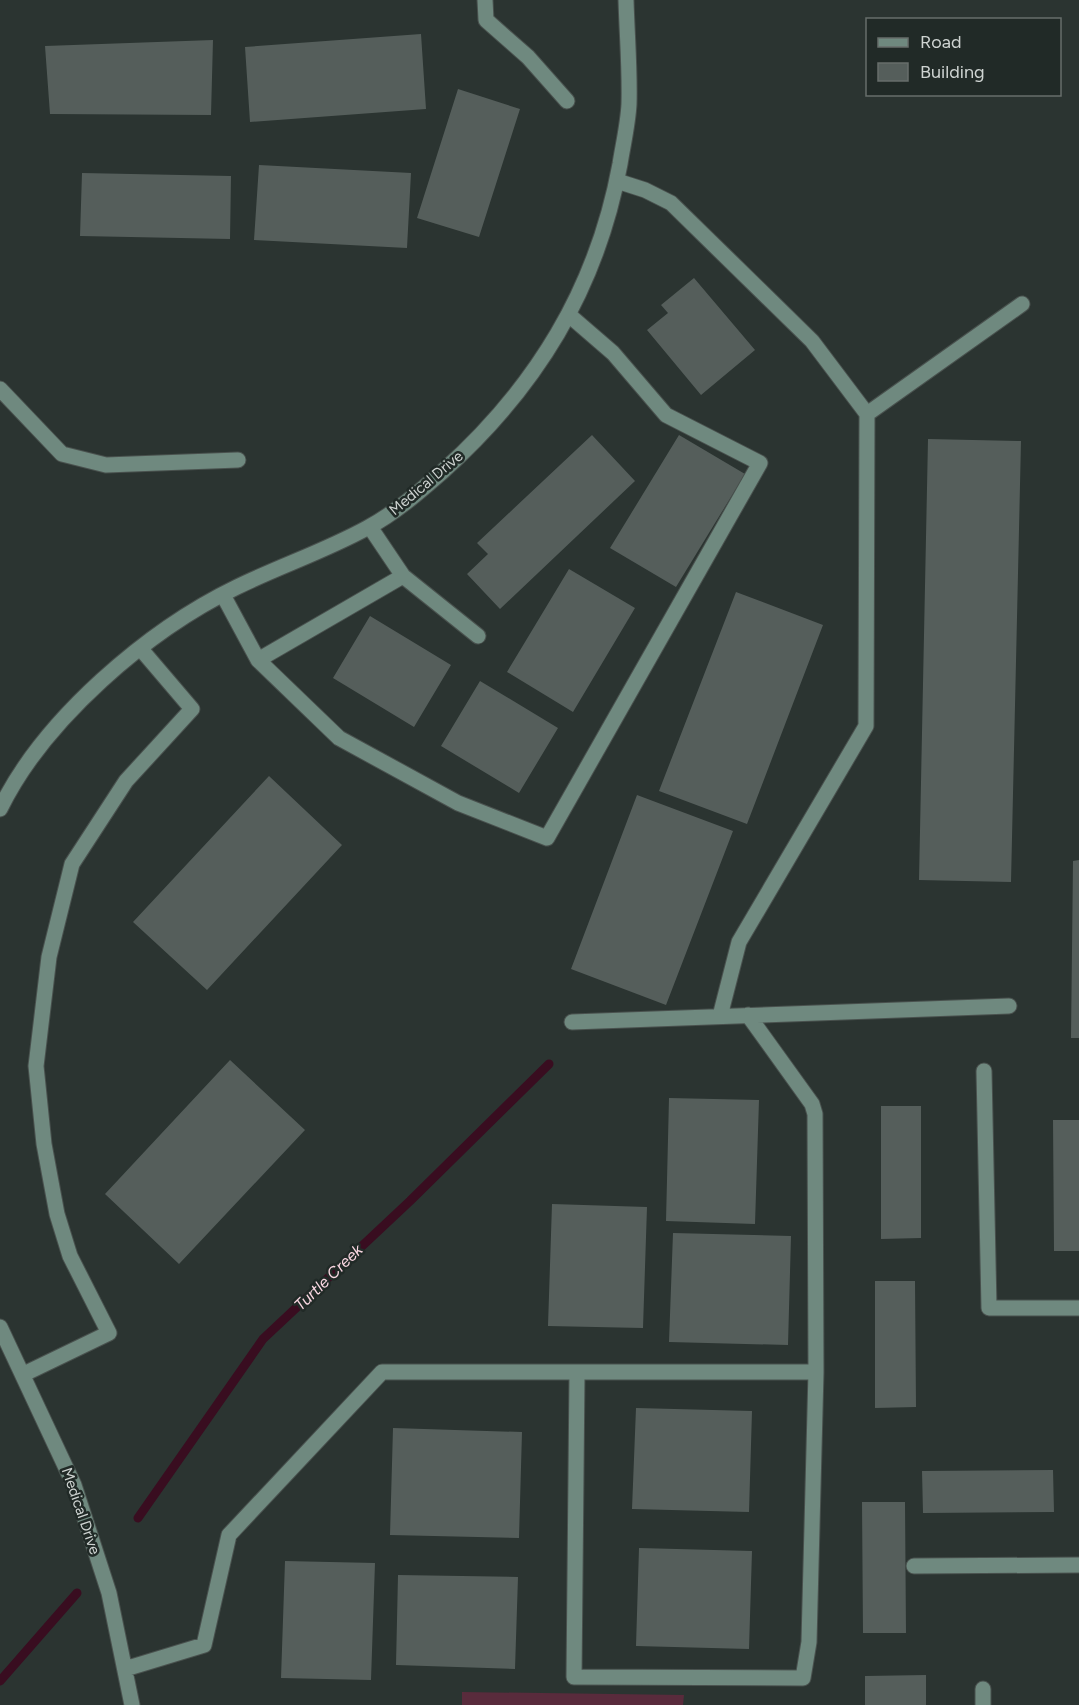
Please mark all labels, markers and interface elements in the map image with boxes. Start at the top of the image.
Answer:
legend [866,18,1061,96]
text: Road [920,31,961,53]
text: Building [920,61,985,83]
street label: Medical Drive [386,447,466,519]
water label: Turtle Creek [290,1239,367,1314]
street label: Medical Drive [58,1465,104,1557]

